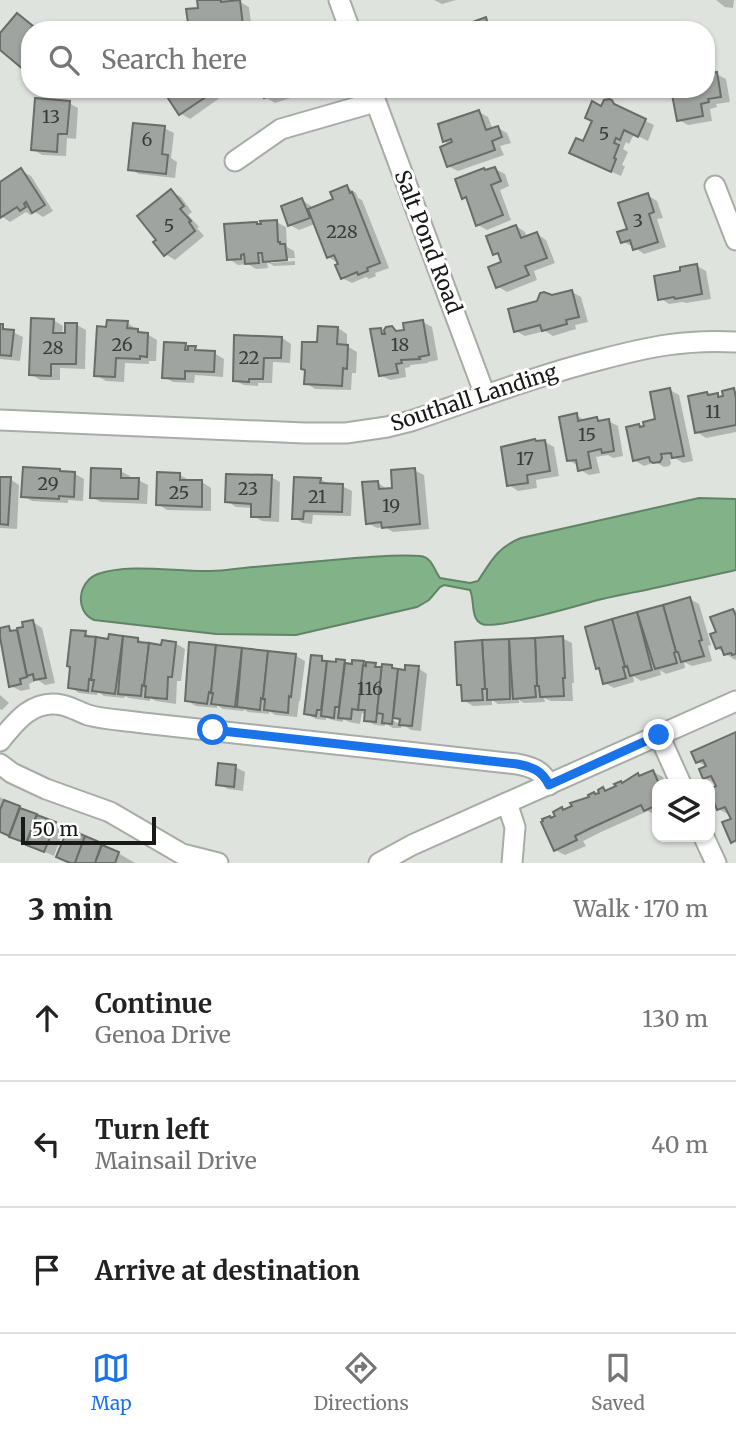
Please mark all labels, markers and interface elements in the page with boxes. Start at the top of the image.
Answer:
search box [21,21,715,98]
icon: search [45,41,83,79]
text: Search here [101,43,247,76]
house number: 13 [42,105,60,128]
house number: 5 [599,122,609,145]
house number: 6 [142,128,153,151]
street label: Salt Pond Road [389,166,468,318]
house number: 3 [633,209,643,232]
house number: 5 [164,214,174,237]
house number: 228 [326,220,358,243]
house number: 26 [111,333,133,356]
house number: 18 [391,333,409,356]
house number: 28 [42,336,64,359]
house number: 22 [238,346,260,369]
street label: Southall Landing [387,358,561,437]
house number: 11 [705,400,721,423]
house number: 15 [578,423,596,446]
house number: 17 [516,447,534,470]
house number: 29 [37,472,59,495]
house number: 23 [238,477,258,500]
house number: 25 [169,481,189,504]
house number: 21 [308,485,326,508]
house number: 19 [382,494,400,517]
house number: 116 [357,677,383,700]
route start [197,714,228,745]
route end [643,719,674,750]
map controls [652,779,715,842]
button: layers [652,779,715,842]
scale bar [21,814,156,846]
text: 50 m [32,817,78,841]
text: 3 min [28,890,113,928]
text: Walk · 170 m [574,894,708,923]
text: Continue [95,987,212,1020]
icon: ahead [28,999,66,1037]
text: 130 m [642,1004,708,1033]
text: Genoa Drive [95,1020,231,1049]
text: Turn left [95,1113,209,1146]
icon: left [28,1125,66,1163]
text: 40 m [651,1130,708,1159]
text: Mainsail Drive [95,1146,257,1175]
icon: arrive [28,1251,66,1289]
text: Arrive at destination [95,1254,360,1287]
tab: Map [91,1349,132,1415]
tab: Directions [314,1349,409,1415]
tab: Saved [591,1349,645,1415]

